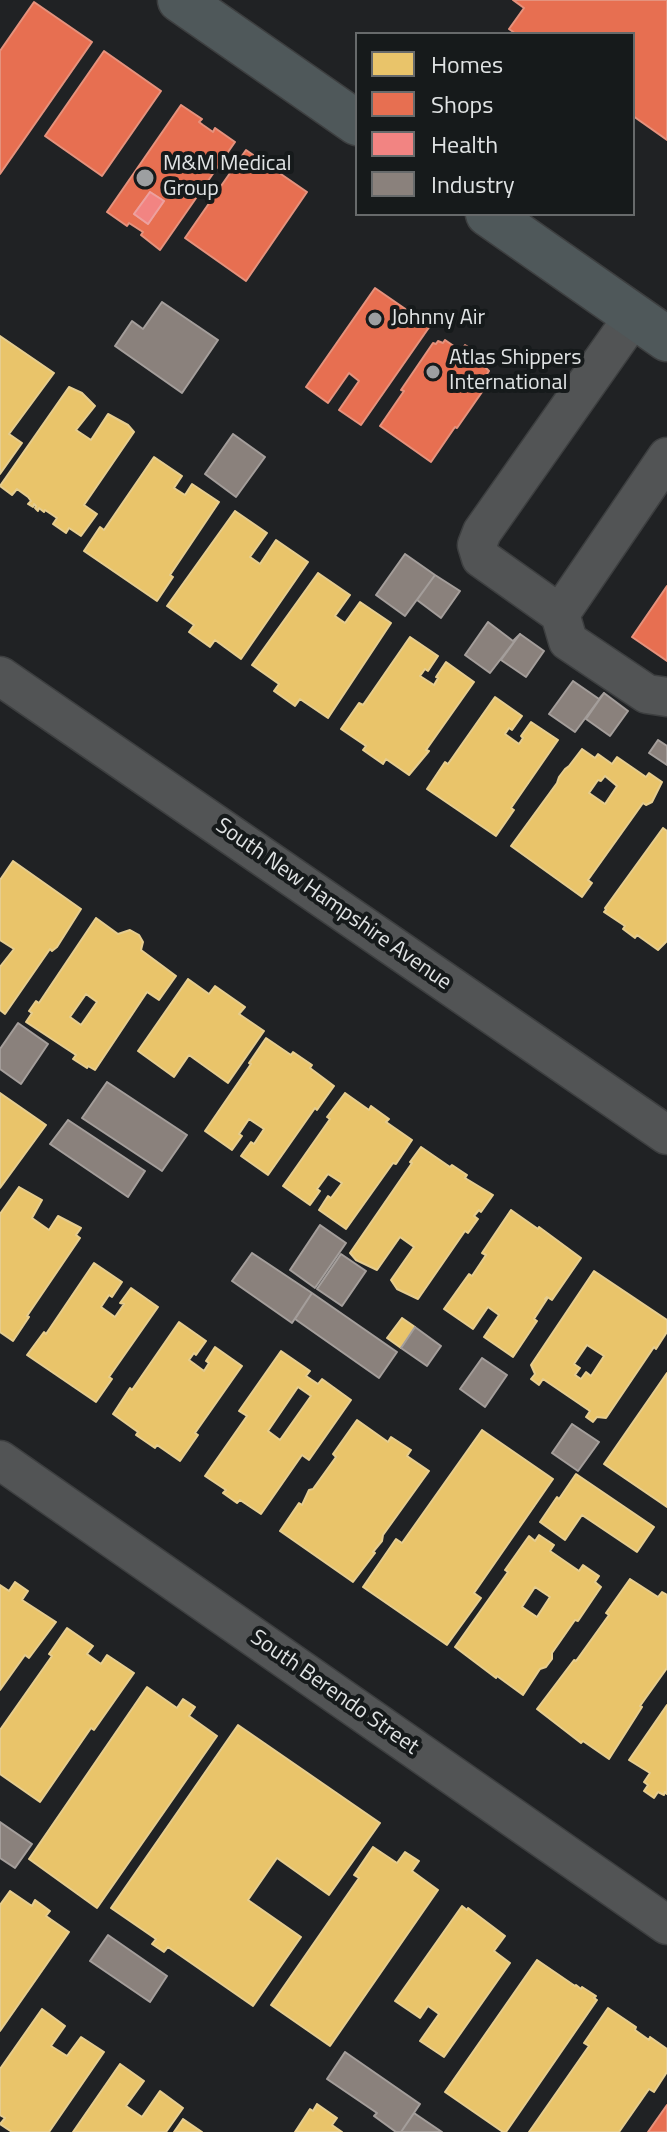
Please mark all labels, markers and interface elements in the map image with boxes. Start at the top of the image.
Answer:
legend [355,32,635,216]
text: Homes [431,46,503,82]
text: Shops [431,86,493,122]
text: Health [431,126,498,162]
place label: M&M Medical Group [163,152,292,204]
text: Industry [431,166,515,202]
marker: M&M Medical Group [134,167,156,189]
place label: Johnny Air [391,306,485,332]
marker: Johnny Air [366,310,384,328]
place label: Atlas Shippers International [449,346,581,398]
marker: Atlas Shippers International [424,363,442,381]
street label: South New Hampshire Avenue [210,813,456,997]
street label: South Berendo Street [245,1625,423,1761]

